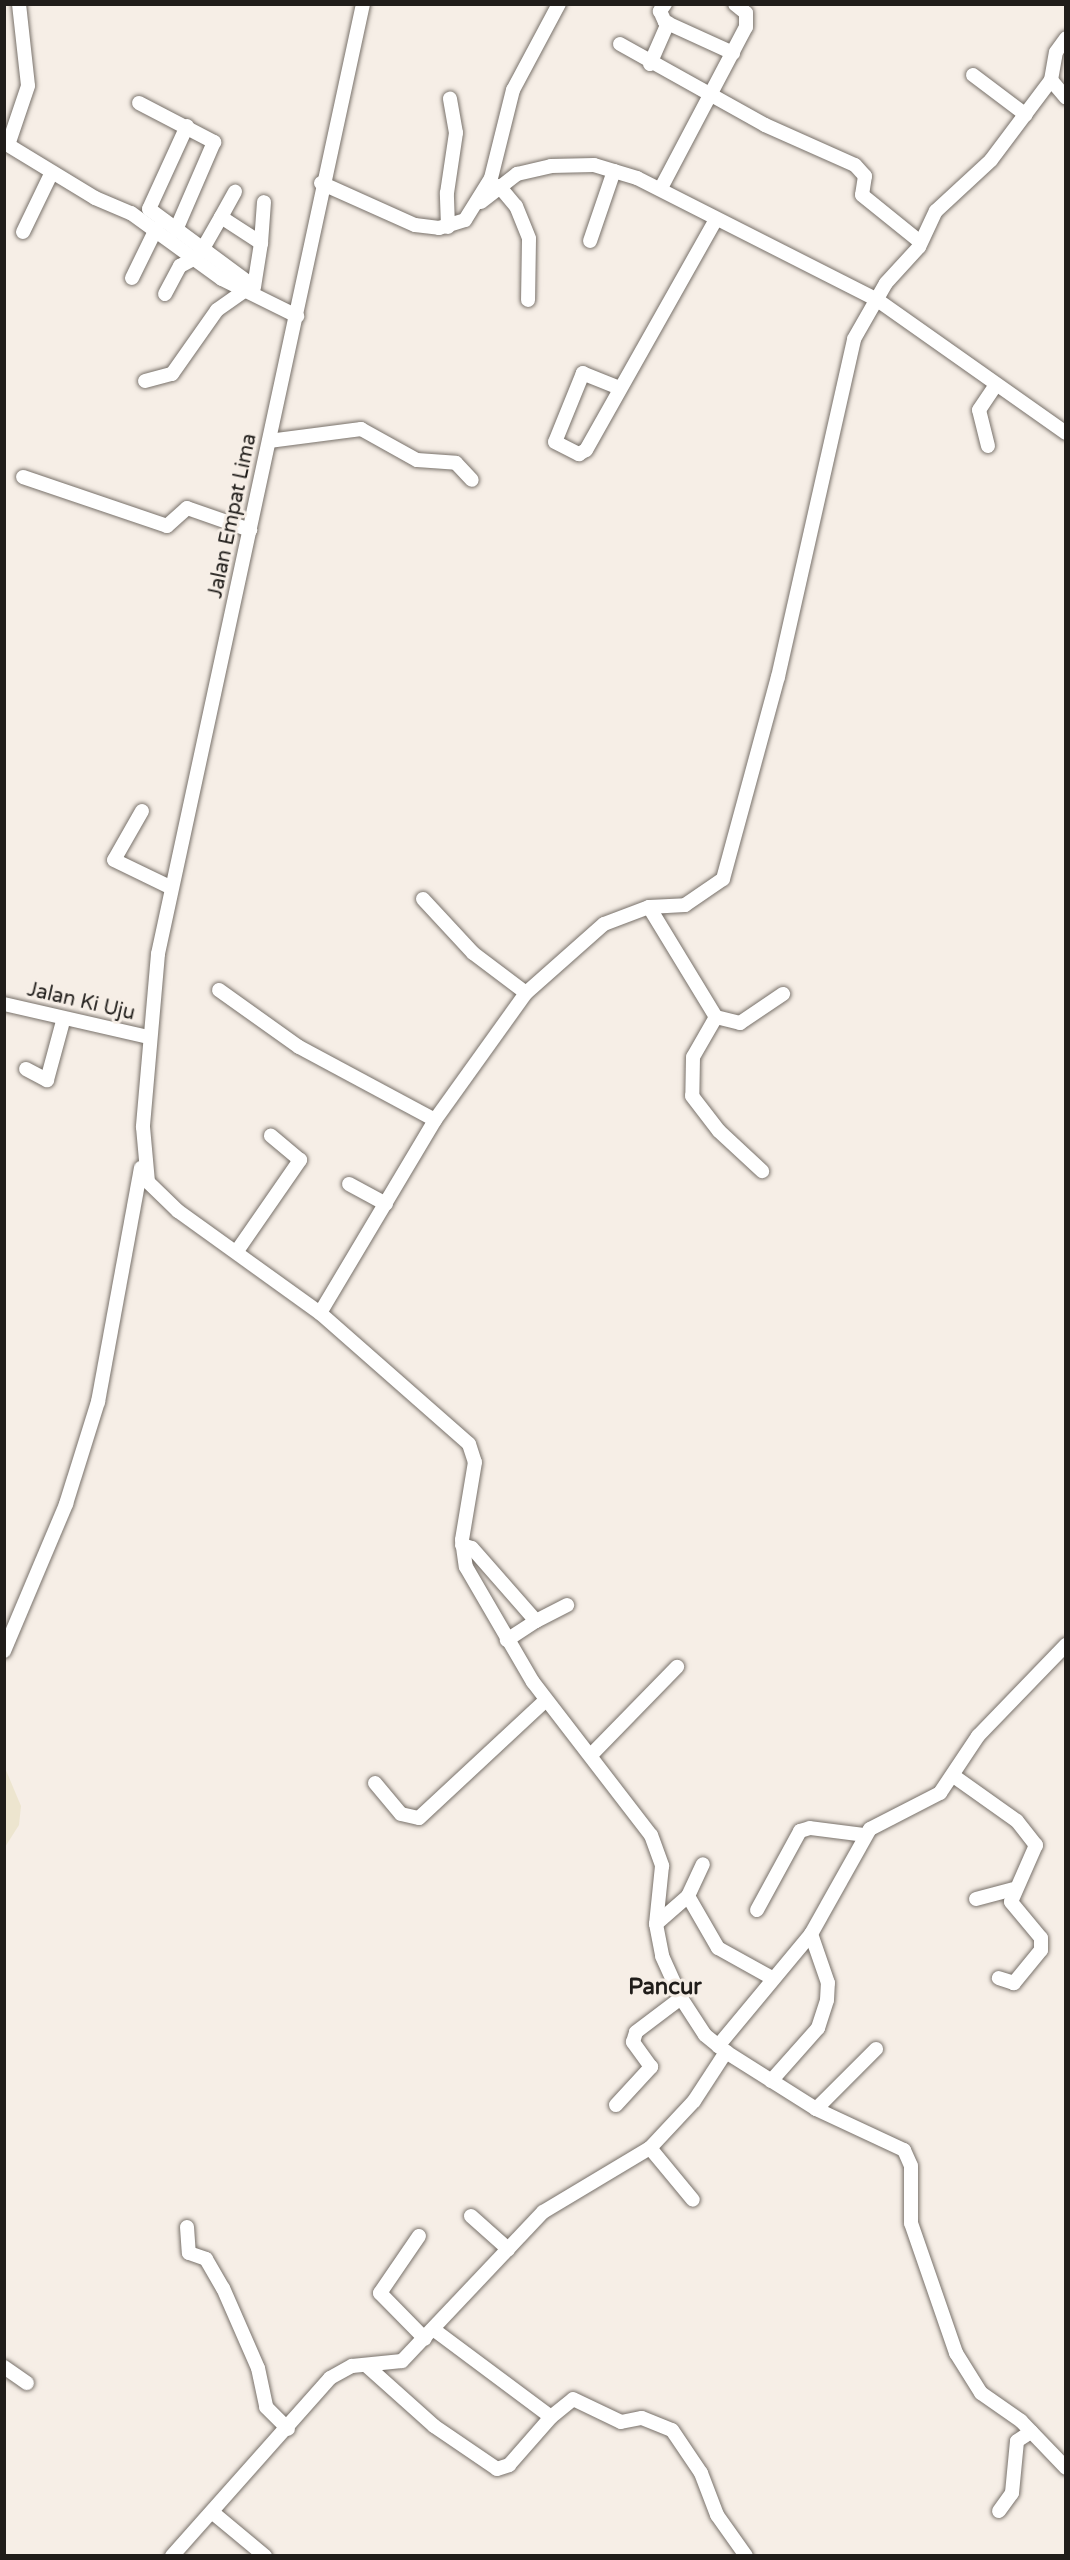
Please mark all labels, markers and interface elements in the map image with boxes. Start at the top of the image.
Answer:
street label: Jalan Empat Lima [204,431,262,601]
street label: Jalan Ki Uju [25,978,137,1026]
district label: Pancur [628,1975,702,2001]

